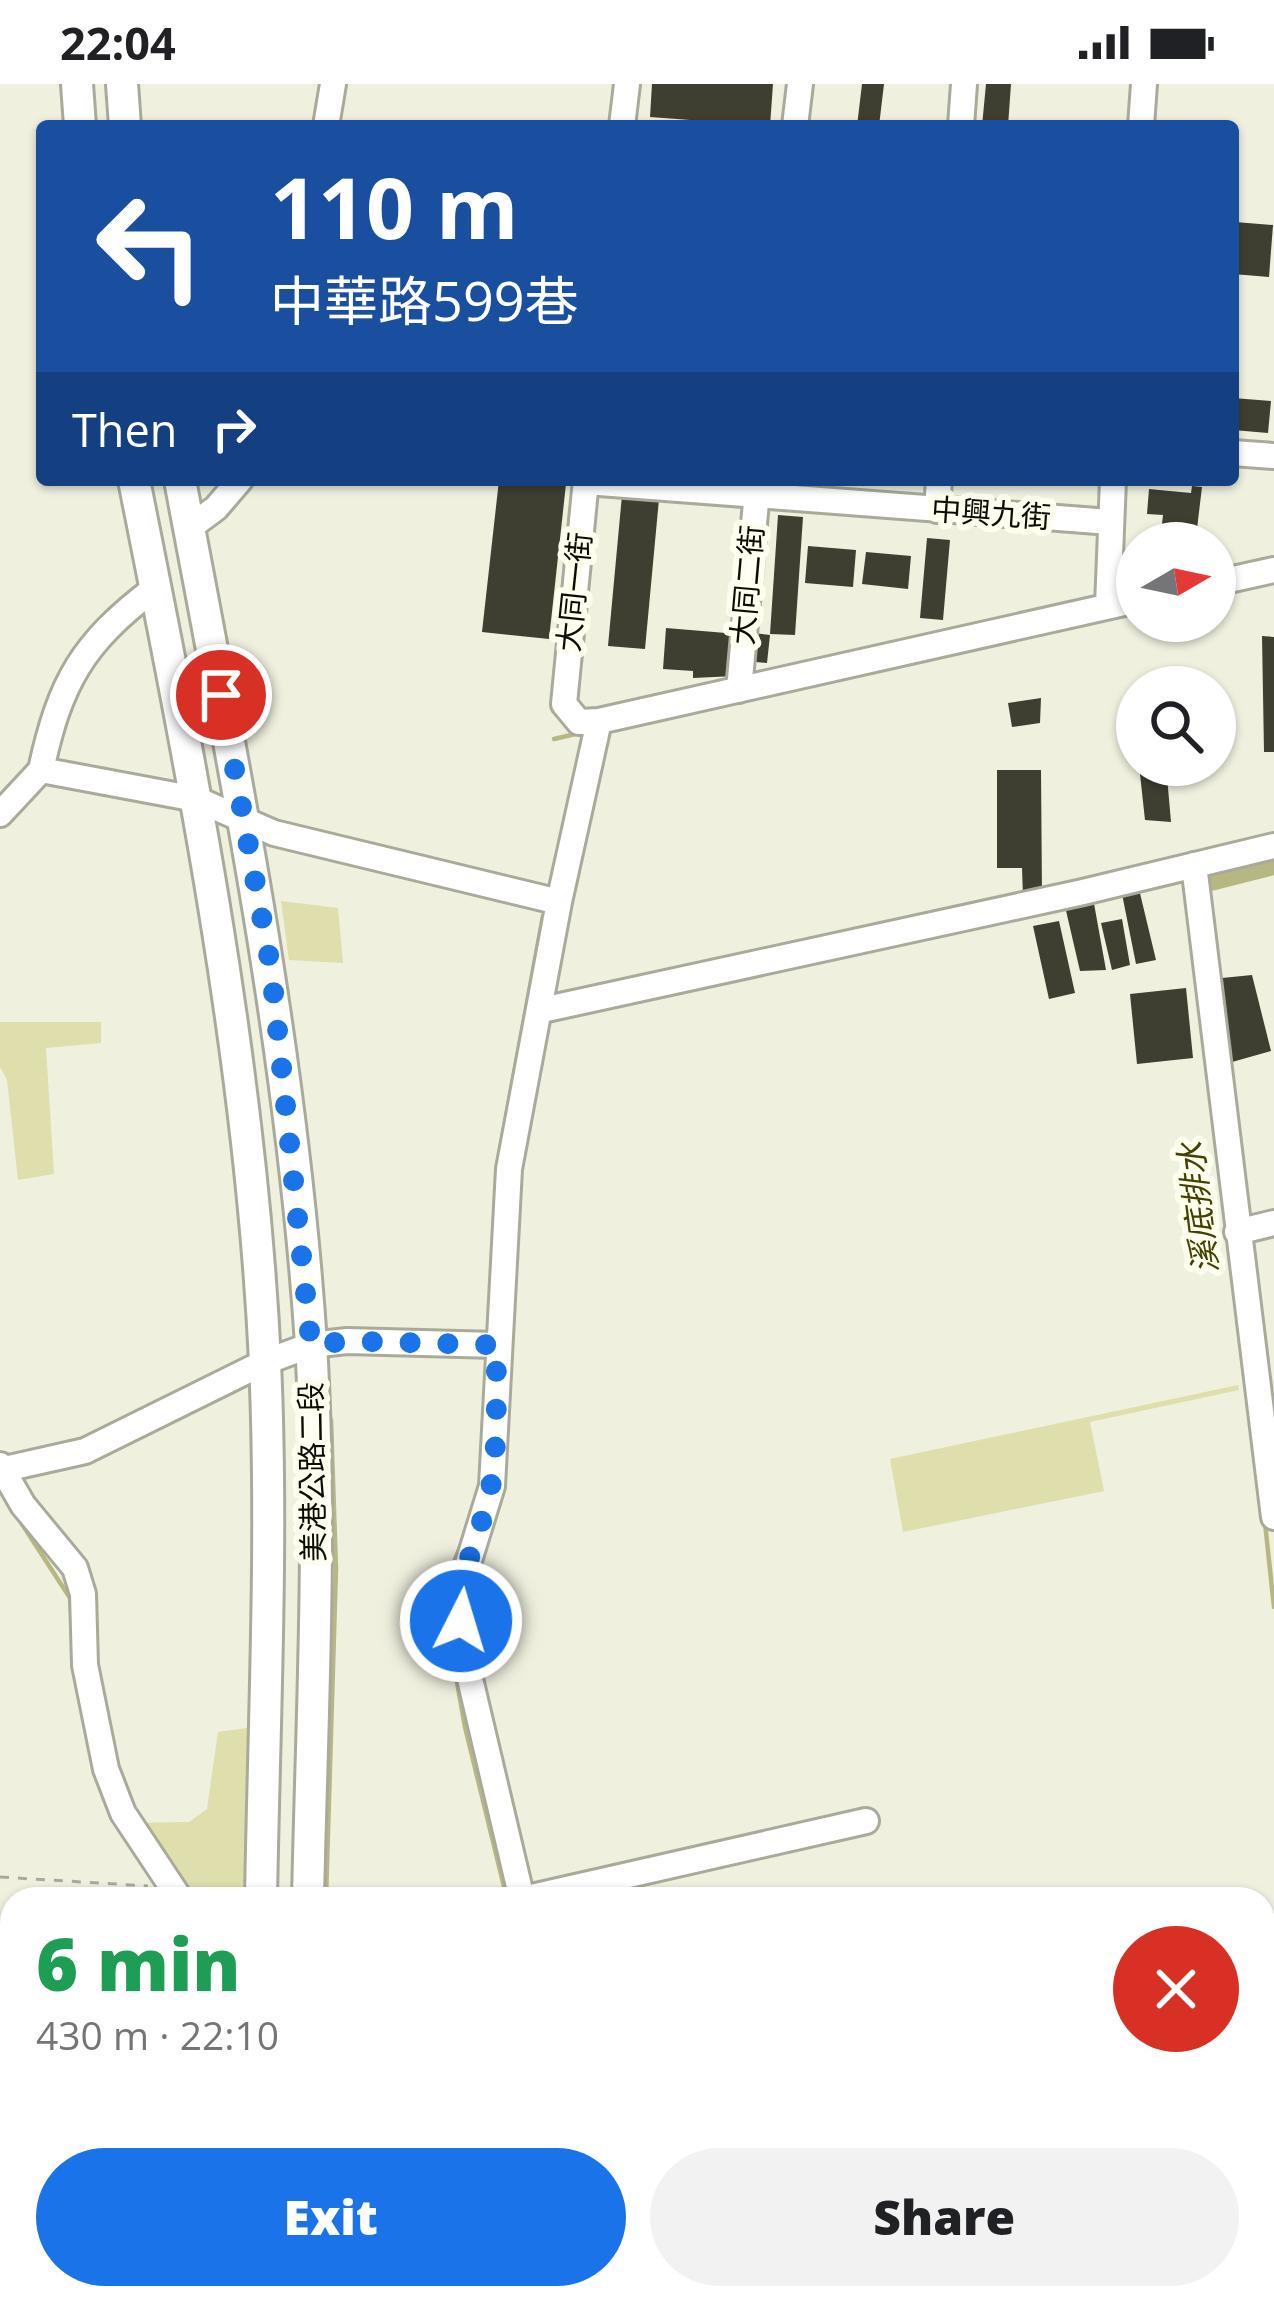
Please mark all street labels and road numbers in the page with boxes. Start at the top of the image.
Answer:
street label: 中興九街 [930,488,1052,537]
street label: 大同二街 [721,523,772,646]
street label: 大同一街 [547,530,600,654]
street label: 美港公路二段 [289,1382,334,1562]

